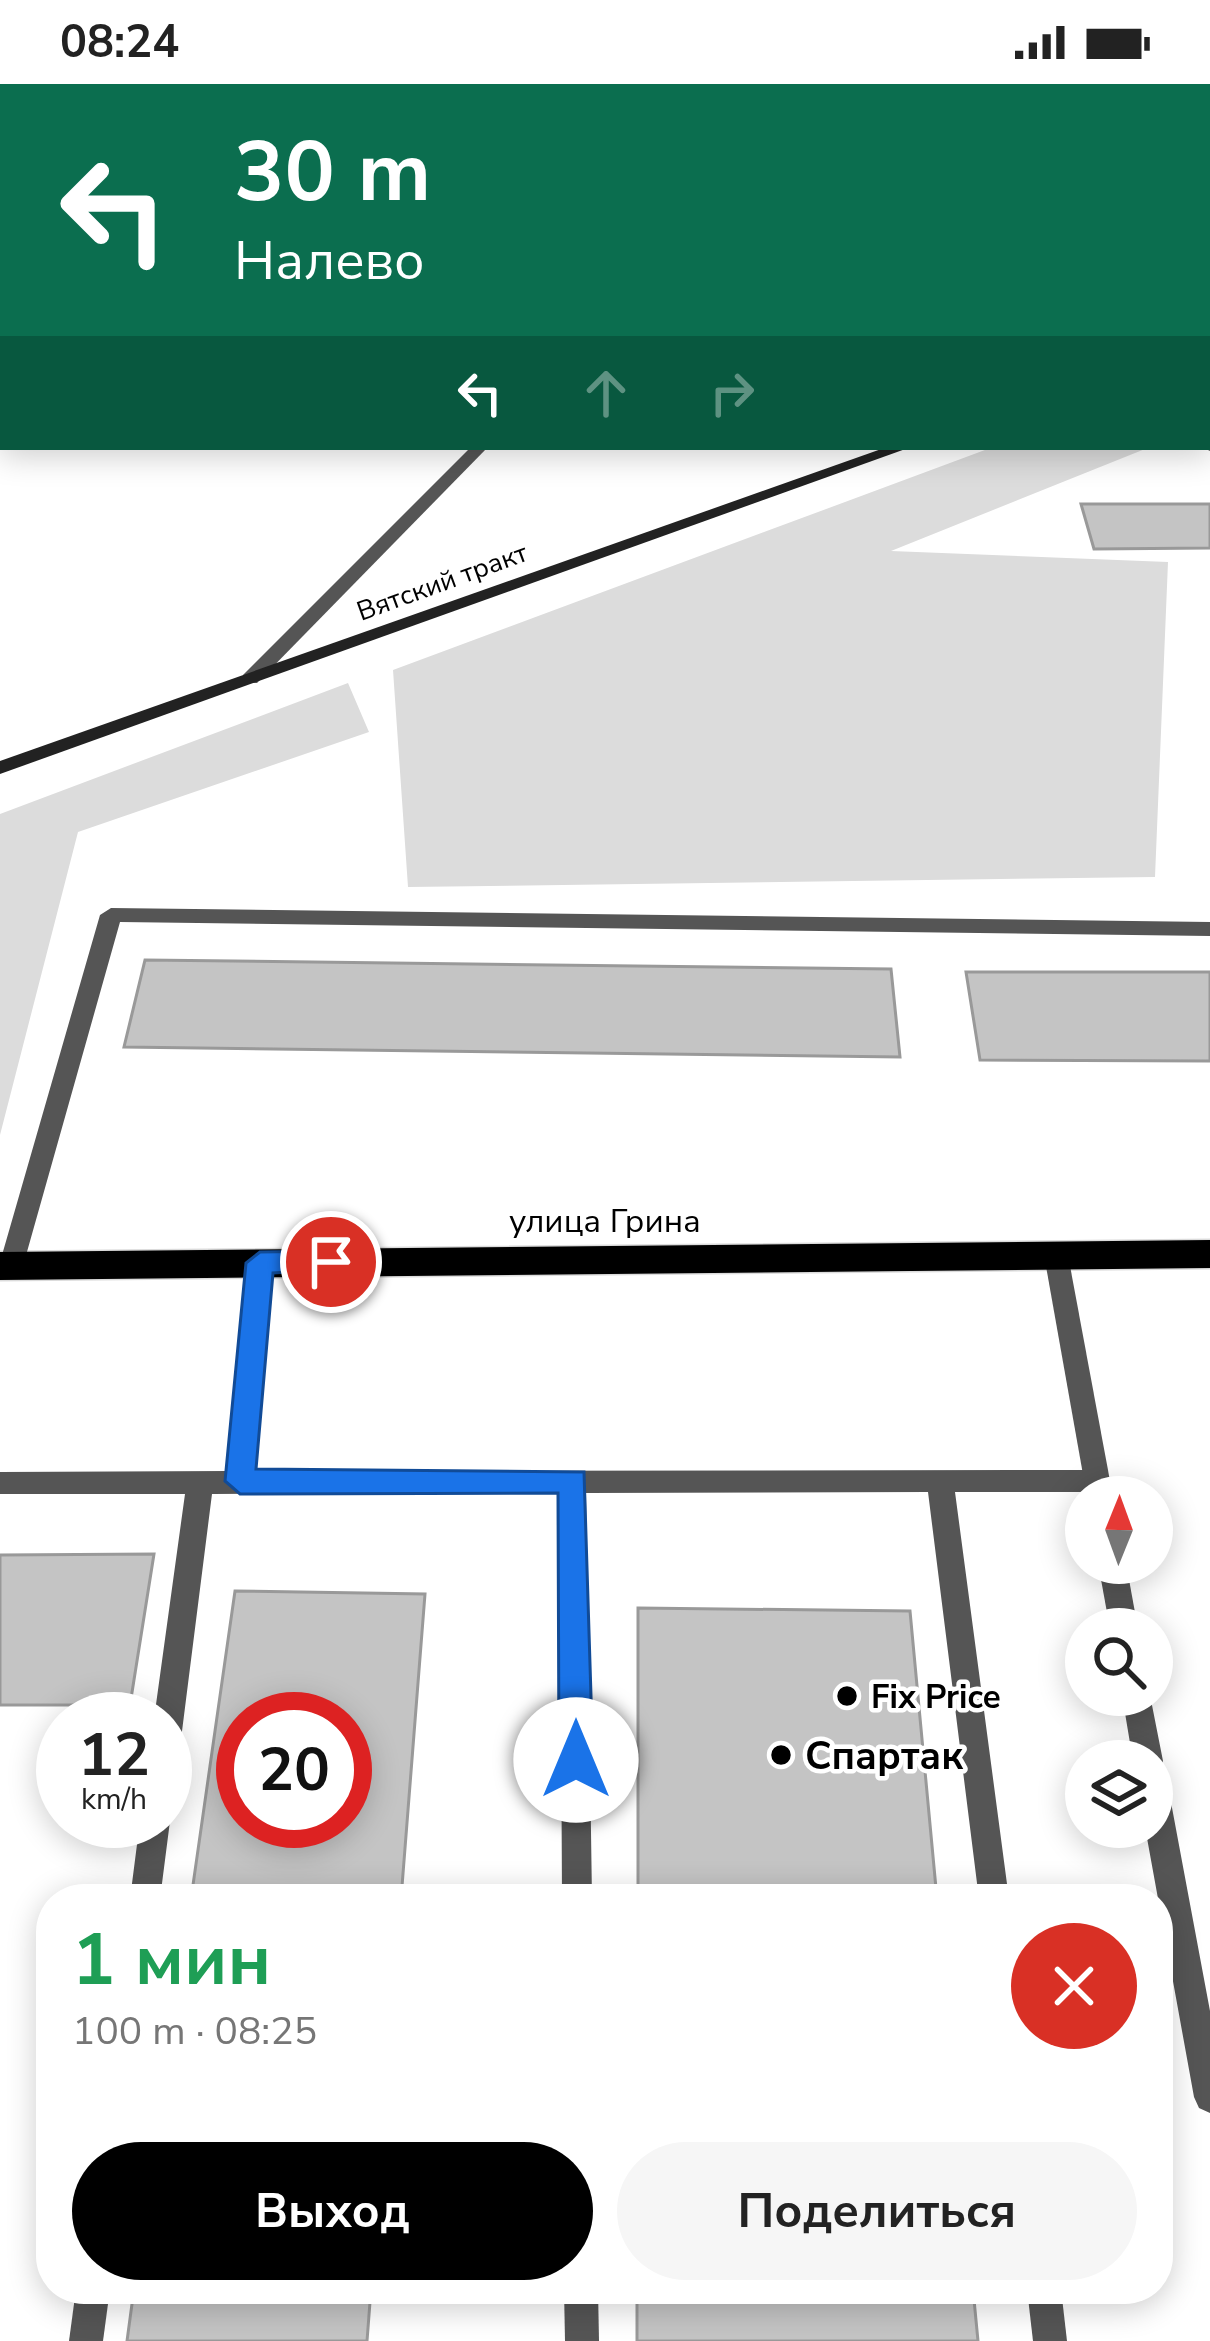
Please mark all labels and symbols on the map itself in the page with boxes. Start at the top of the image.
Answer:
street label: Вятский тракт [352,534,533,630]
street label: улица Грина [509,1199,701,1244]
pin [280,1211,382,1313]
north arrow [1065,1476,1173,1584]
place label: Fix Price [871,1675,1001,1720]
marker: Fix Price [834,1683,860,1709]
speed limit sign: 20 [216,1692,372,1848]
position arrow [513,1697,639,1823]
place label: Спартак [805,1730,964,1783]
marker: Спартак [768,1742,794,1768]

